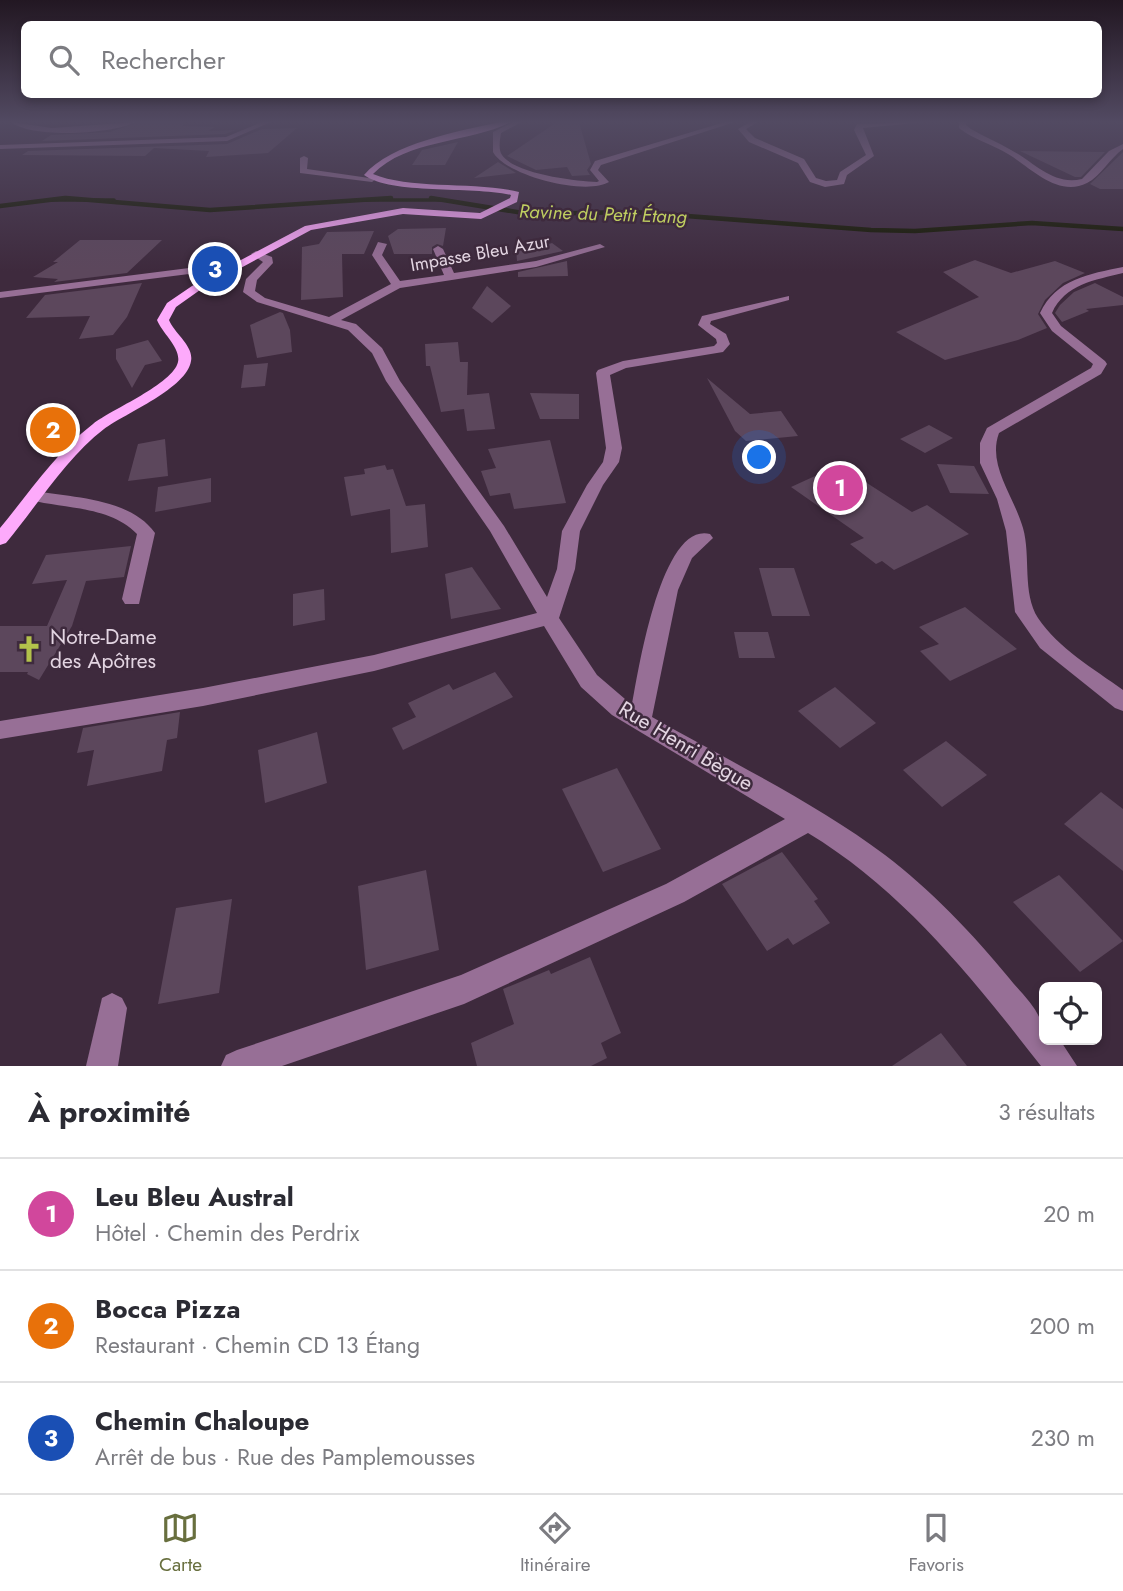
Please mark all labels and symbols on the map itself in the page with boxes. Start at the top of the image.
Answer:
water label: Ravine du Petit Étang [519,198,688,230]
street label: Impasse Bleu Azur [408,228,553,278]
pin: 3 [192,243,238,295]
pin: 2 [30,404,76,456]
your location [742,440,776,474]
pin: 1 [817,462,863,514]
place label: Notre-Dame des Apôtres [50,622,157,676]
church icon: Notre-Dame des Apôtres [14,634,44,664]
street label: Rue Henri Bègue [613,694,759,798]

